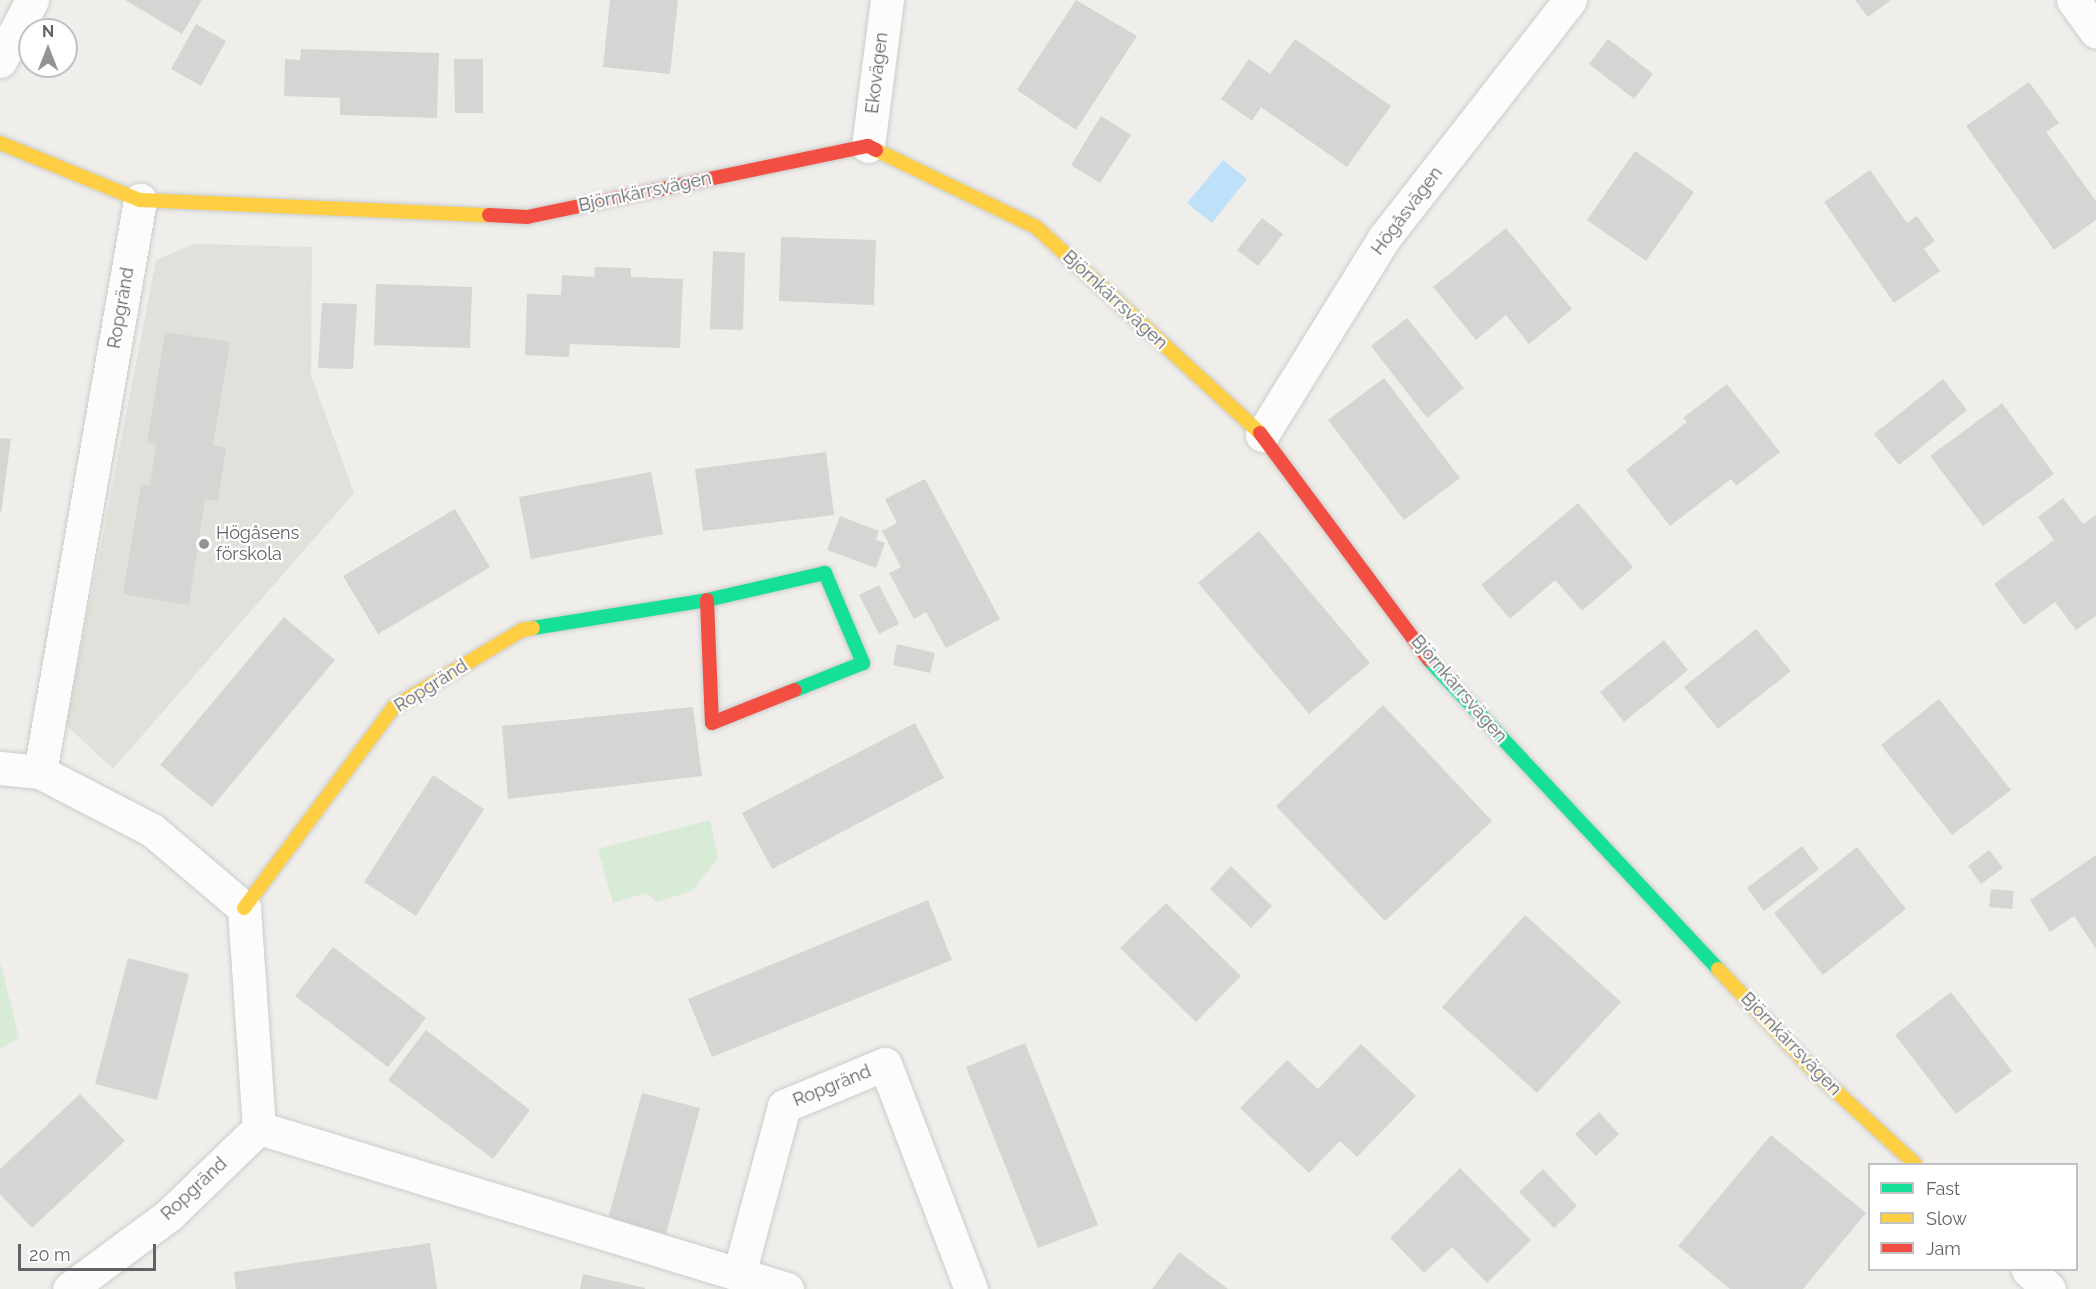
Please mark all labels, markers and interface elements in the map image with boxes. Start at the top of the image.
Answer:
north arrow [18,18,78,78]
text: N [42,22,54,41]
street label: Ekovägen [861,31,893,115]
street label: Högåsvägen [1367,163,1447,259]
street label: Björnkärrsvägen [577,167,713,217]
street label: Björnkärrsvägen [1058,246,1172,354]
street label: Ropgränd [103,266,139,350]
place label: Högåsens förskola [216,523,299,566]
marker: Högåsens förskola [197,537,211,551]
street label: Björnkärrsvägen [1406,631,1512,747]
street label: Ropgränd [390,655,472,717]
street label: Björnkärrsvägen [1736,988,1846,1100]
street label: Ropgränd [790,1061,874,1111]
street label: Ropgränd [157,1153,231,1225]
legend [1868,1163,2078,1271]
text: Fast [1926,1178,1960,1199]
text: Slow [1926,1208,1967,1229]
scale bar [21,1232,159,1270]
text: Jam [1926,1238,1961,1259]
text: 20 m [29,1244,71,1265]

